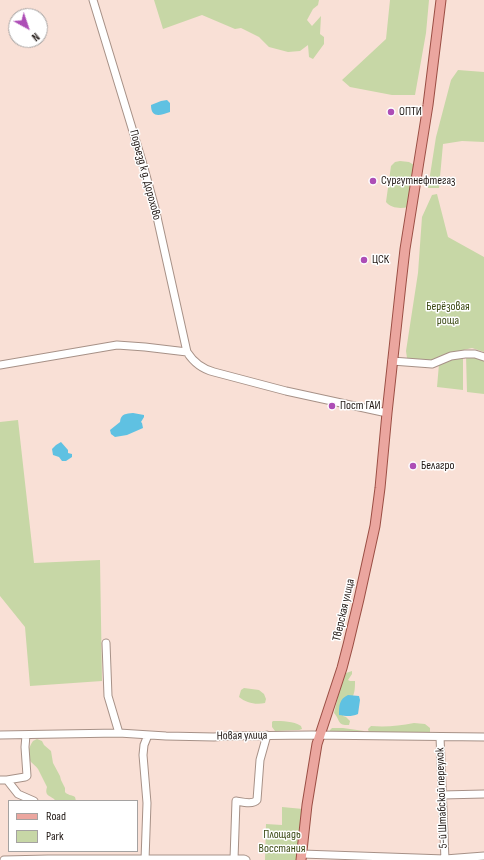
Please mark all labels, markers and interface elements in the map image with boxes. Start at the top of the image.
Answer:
north arrow [8,8,48,48]
text: N [29,30,42,44]
place label: ОПТИ [399,105,422,119]
marker: ОПТИ [386,107,396,117]
street label: Подъезд к д. Дорохово [126,128,164,222]
place label: Сургутнефтегаз [381,174,455,188]
marker: Сургутнефтегаз [368,176,378,186]
place label: ЦСК [372,253,389,267]
marker: ЦСК [359,255,369,265]
park label: Берёзовая роща [426,300,470,328]
place label: Пост ГАИ [340,399,380,413]
marker: Пост ГАИ [327,401,337,411]
place label: Белагро [421,459,454,473]
marker: Белагро [408,461,418,471]
street label: Тверская улица [330,577,358,643]
street label: Новая улица [217,728,267,744]
street label: 5-й Штабской переулок [433,747,451,849]
legend [8,800,138,852]
text: Road [46,809,66,824]
park label: Площадь Восстания [259,828,305,856]
text: Park [46,829,64,844]

